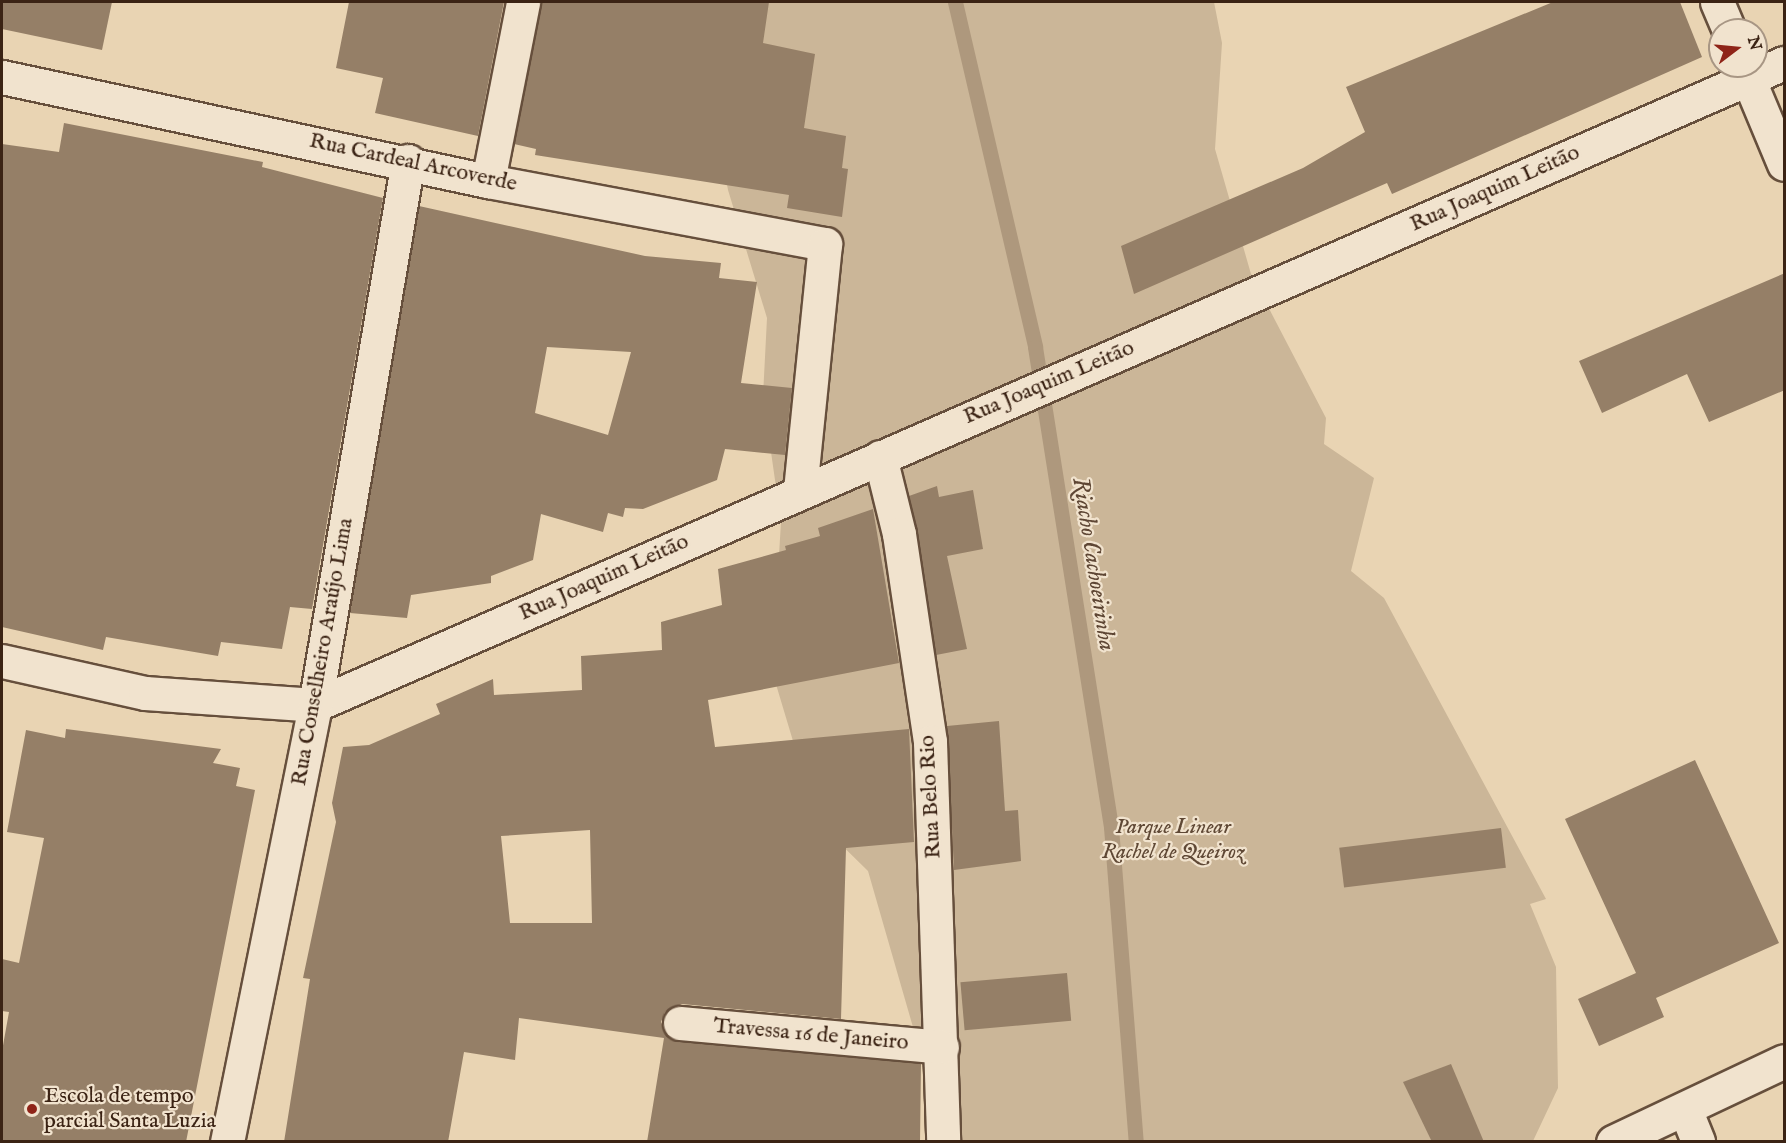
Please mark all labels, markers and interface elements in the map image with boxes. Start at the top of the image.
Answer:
north arrow [1708,18,1768,78]
text: N [1742,34,1765,53]
street label: Rua Cardeal Arcoverde [307,128,519,198]
street label: Rua Joaquim Leitão [1406,140,1584,238]
street label: Rua Joaquim Leitão [960,335,1138,431]
water label: Riacho Cachoeirinha [1065,475,1121,653]
street label: Rua Conselheiro Araújo Lima [286,516,360,788]
street label: Rua Joaquim Leitão [515,529,693,627]
street label: Rua Belo Rio [915,734,947,860]
park label: Parque Linear Rachel de Queiroz [1102,814,1244,866]
street label: Travessa 16 de Janeiro [712,1013,910,1057]
place label: Escola de tempo parcial Santa Luzia [44,1083,216,1134]
marker: Escola de tempo parcial Santa Luzia [25,1102,39,1116]

